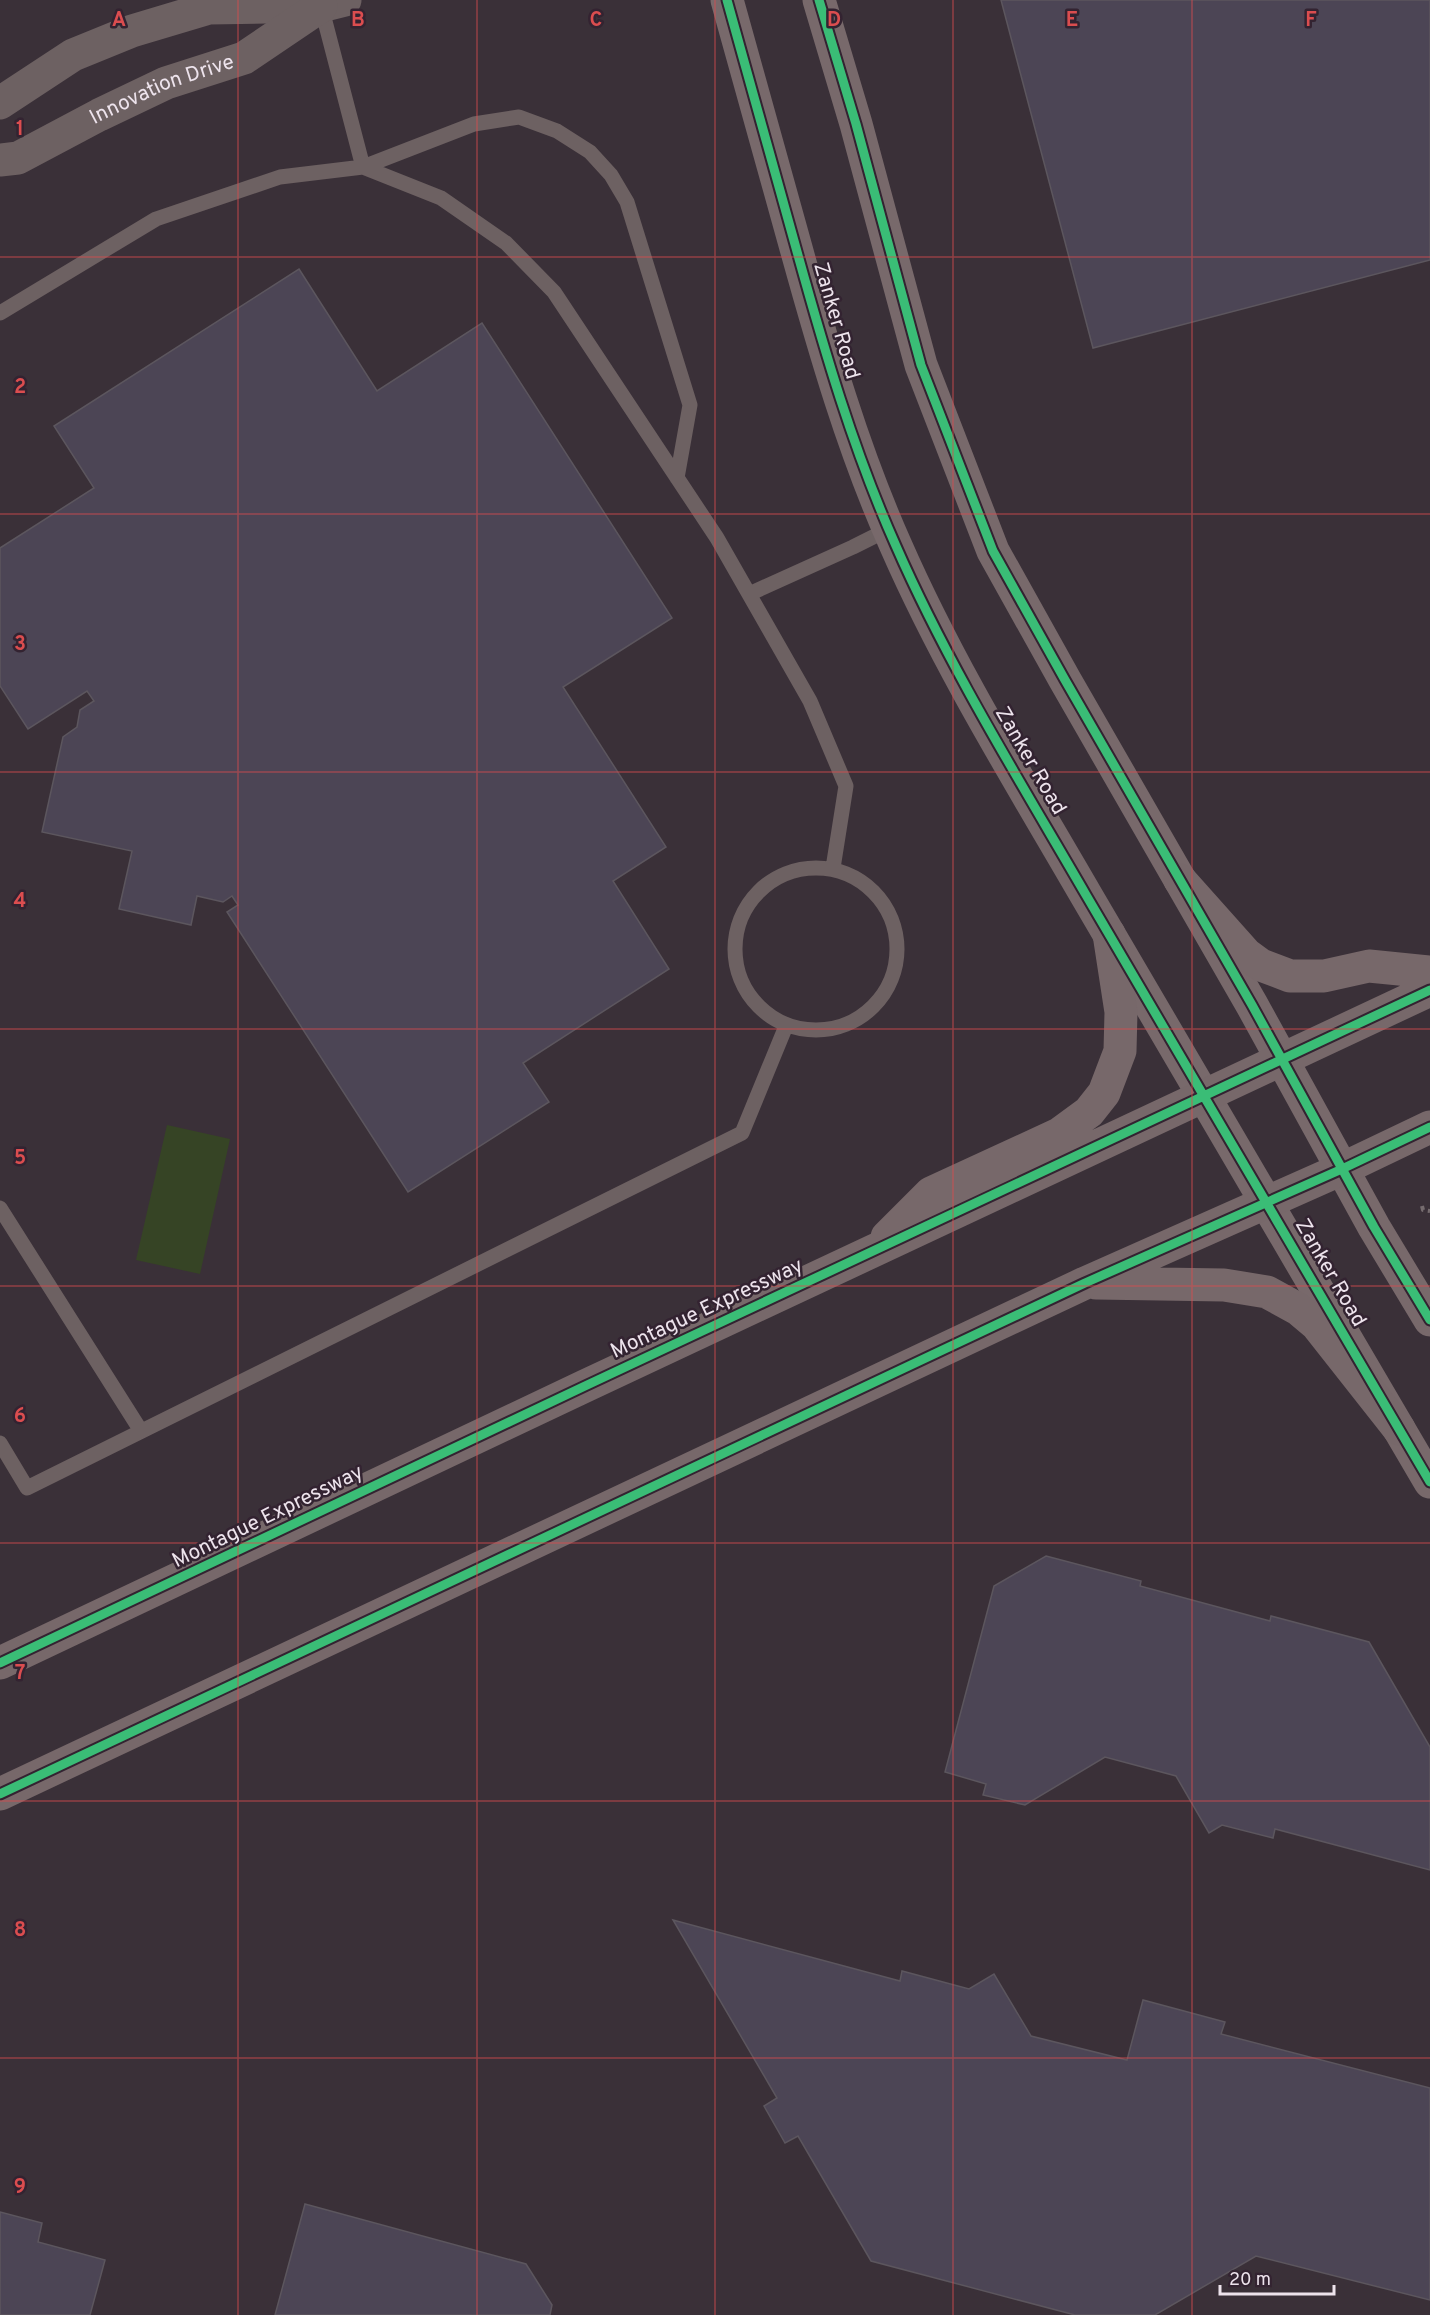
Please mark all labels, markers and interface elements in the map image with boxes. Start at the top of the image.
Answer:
text: A [112,8,126,34]
text: B [351,8,365,34]
text: C [590,8,602,34]
text: D [827,8,841,34]
text: E [1066,8,1078,34]
text: F [1305,8,1317,34]
street label: Innovation Drive [85,49,238,131]
text: 1 [16,117,24,143]
street label: Zanker Road [806,259,866,383]
text: 2 [14,375,26,401]
text: 3 [14,632,26,658]
street label: Zanker Road [988,702,1072,820]
text: 4 [14,889,26,915]
text: 5 [14,1146,26,1172]
street label: Zanker Road [1288,1214,1372,1332]
street label: Montague Expressway [606,1253,808,1365]
text: 6 [14,1404,26,1430]
street label: Montague Expressway [168,1459,368,1575]
text: 7 [15,1661,25,1687]
text: 8 [14,1918,26,1944]
text: 9 [14,2175,26,2201]
scale bar [1220,2258,1334,2296]
text: 20 m [1229,2269,1271,2292]

